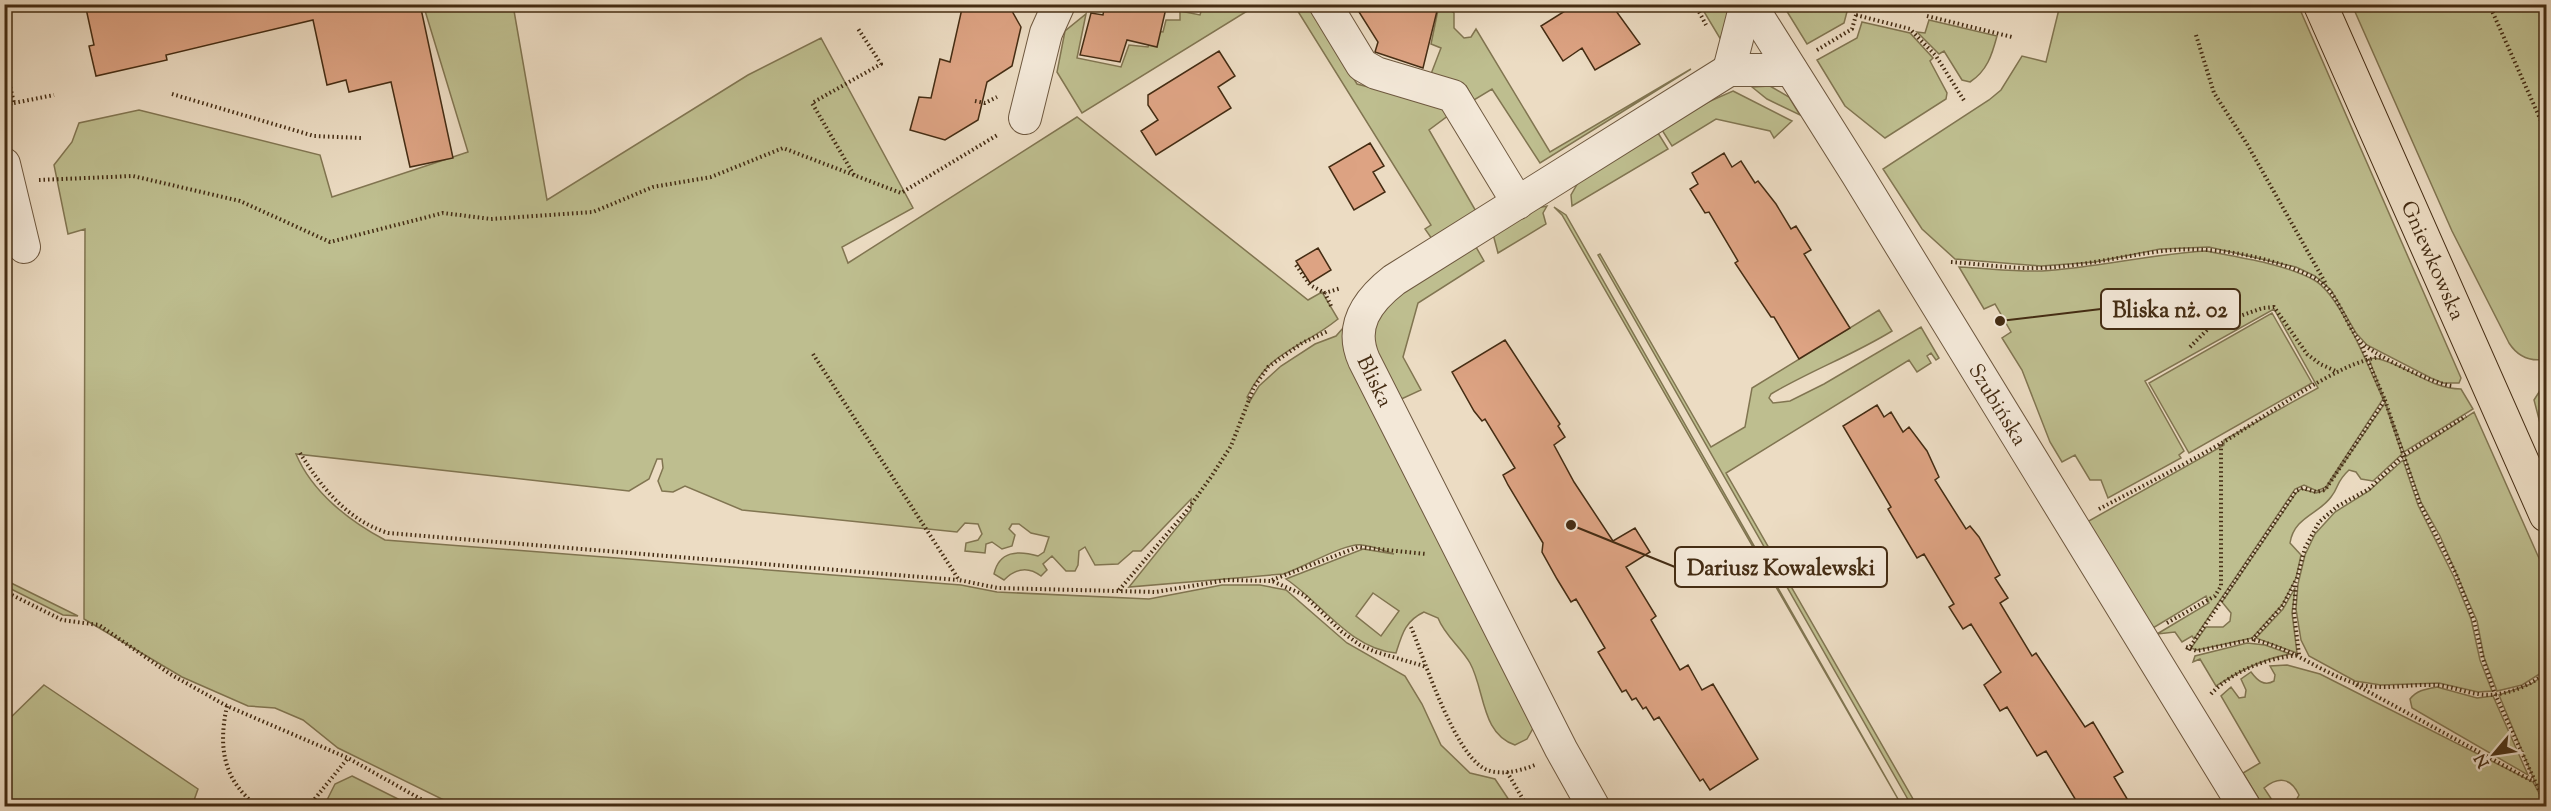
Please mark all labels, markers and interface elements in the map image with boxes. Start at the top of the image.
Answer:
street label: Gniewkowska [2392,196,2471,326]
callout: Bliska nż. 02 [2101,289,2240,329]
text: Bliska nż. 02 [2113,296,2228,328]
street label: Bliska [1348,351,1399,413]
street label: Szubińska [1960,358,2033,453]
callout: Dariusz Kowalewski [1675,547,1887,587]
text: Dariusz Kowalewski [1687,554,1876,586]
north arrow [2464,724,2524,784]
text: N [2470,749,2496,771]

